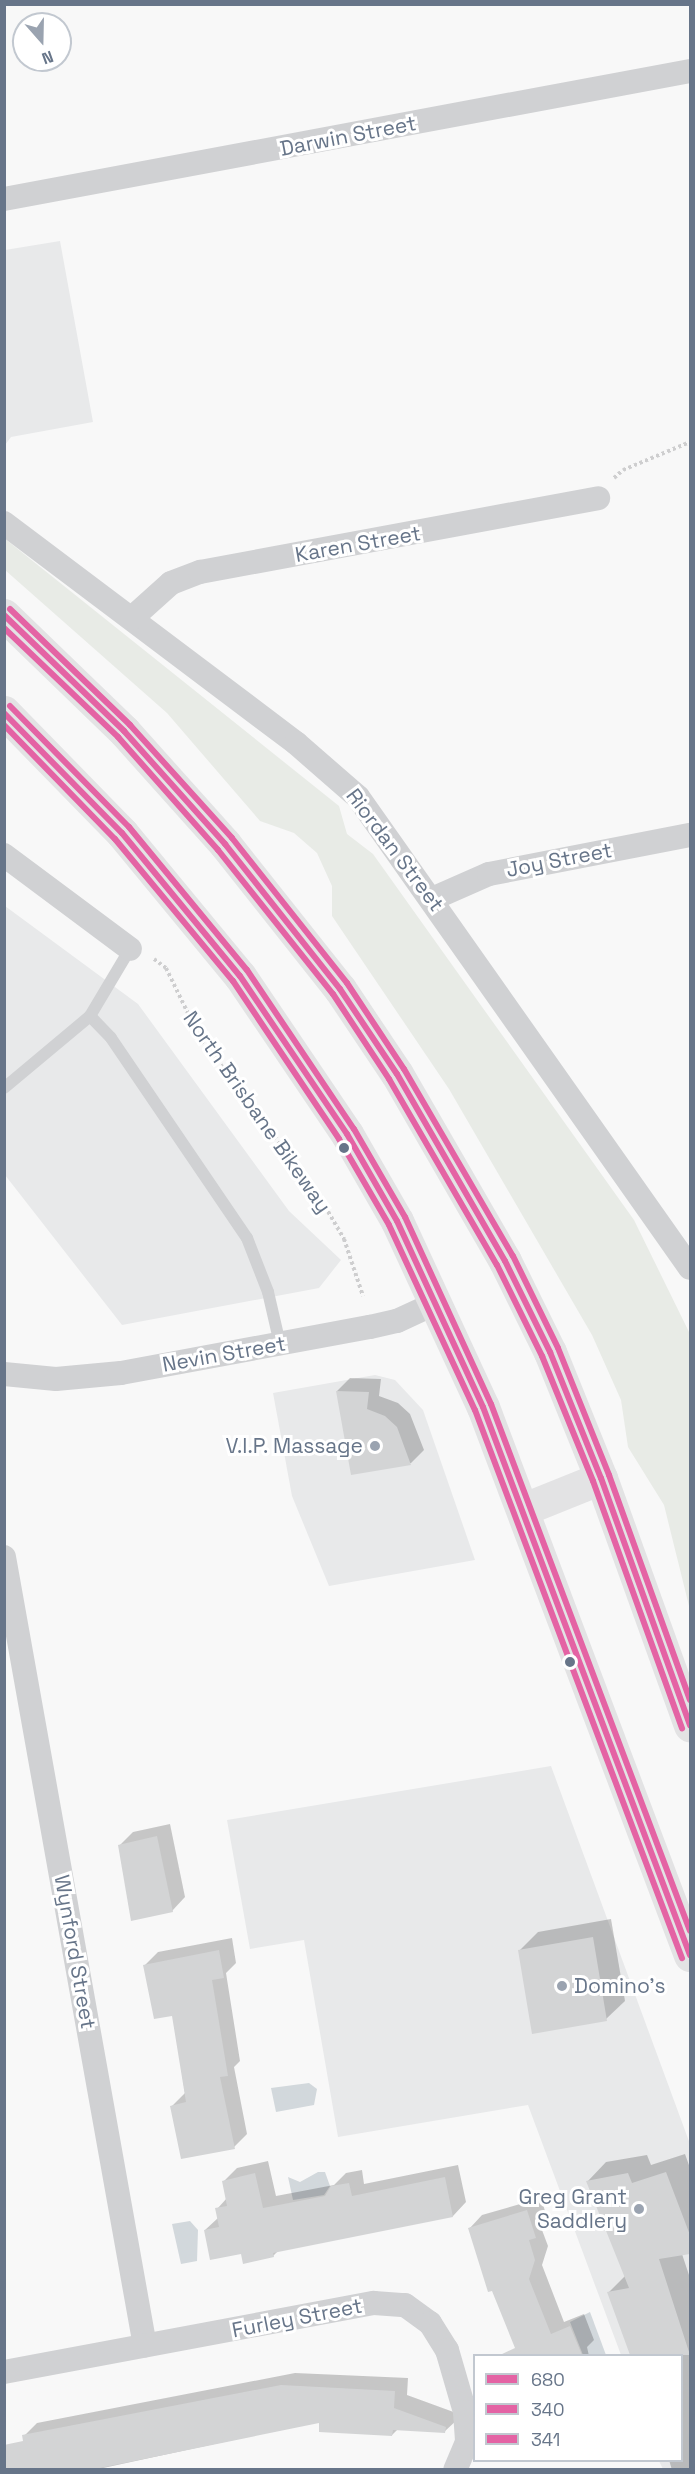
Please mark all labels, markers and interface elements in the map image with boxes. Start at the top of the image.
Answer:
north arrow [12,12,72,72]
text: N [39,46,56,69]
street label: Darwin Street [278,110,418,162]
street label: Karen Street [293,521,423,567]
street label: Riordan Street [341,784,449,916]
street label: Joy Street [504,837,614,883]
street label: North Brisbane Bikeway [178,1006,336,1218]
unlabelled marker [338,1142,350,1154]
street label: Nevin Street [160,1331,288,1377]
place label: V.I.P. Massage [225,1433,363,1459]
marker: V.I.P. Massage [368,1439,382,1453]
unlabelled marker [564,1656,576,1668]
street label: Wynford Street [49,1873,101,2031]
place label: Domino's [574,1973,666,1999]
marker: Domino's [555,1979,569,1993]
place label: Greg Grant Saddlery [519,2184,627,2234]
marker: Greg Grant Saddlery [632,2202,646,2216]
street label: Furley Street [230,2293,364,2343]
legend [473,2354,683,2462]
text: 680 [531,2368,565,2391]
text: 340 [531,2398,565,2421]
text: 341 [531,2428,560,2451]

